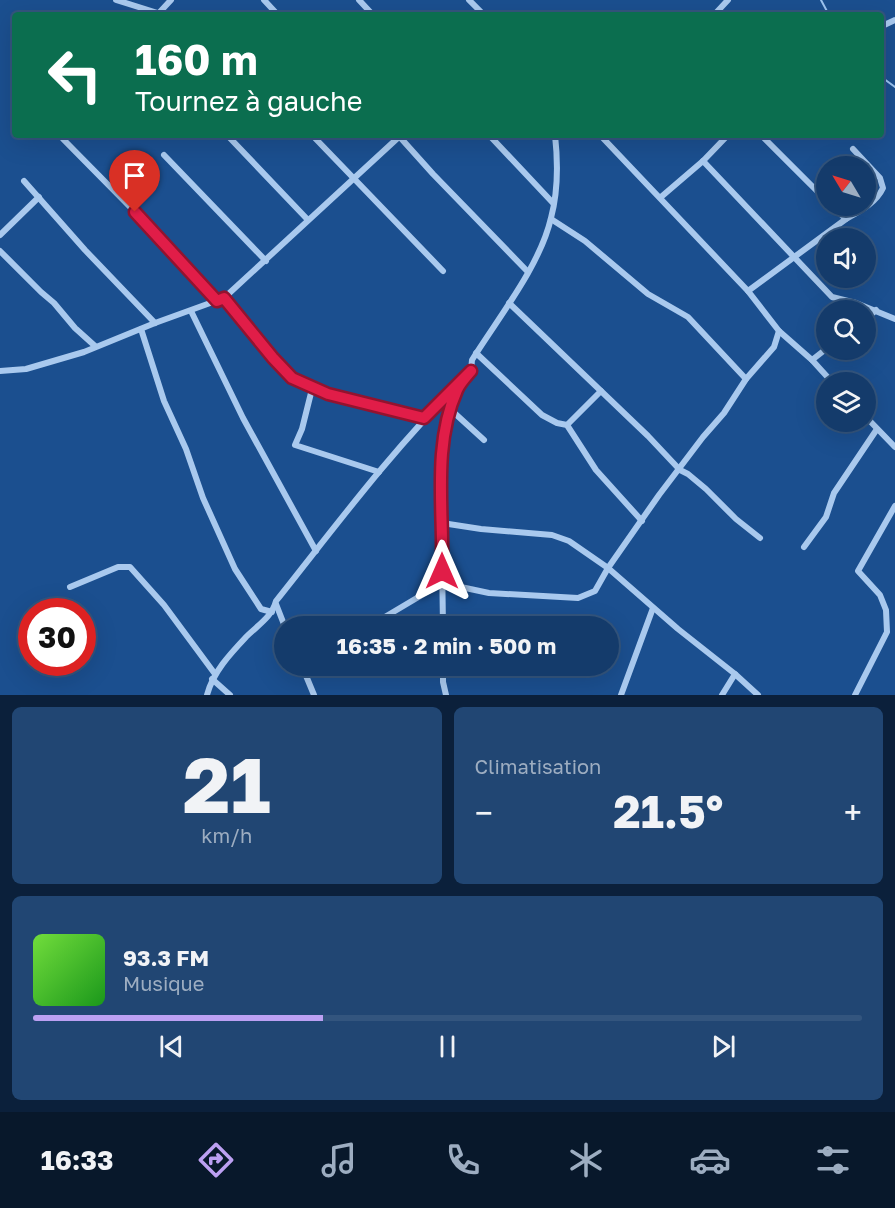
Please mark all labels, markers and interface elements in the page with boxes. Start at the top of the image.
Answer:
text: 160 m [135,34,258,84]
icon: left [36,36,114,114]
text: Tournez à gauche [135,85,362,117]
pin [109,150,160,212]
north arrow [816,156,876,216]
map controls [816,156,876,432]
icon: arrive [118,159,151,192]
button: sound [816,228,876,288]
button: search [816,300,876,360]
button: layers [816,372,876,432]
position arrow [410,539,474,603]
speed limit sign: 30 [18,598,96,676]
text: 16:35 · 2 min · 500 m [337,632,556,659]
text: 21 [183,737,271,830]
text: Climatisation [475,754,601,778]
text: 21.5° [613,784,723,838]
text: − [475,793,493,832]
text: + [844,793,862,832]
text: km/h [201,823,252,847]
text: 93.3 FM [123,944,209,971]
text: Musique [123,971,204,995]
icon: previous [155,1030,188,1063]
icon: pause [431,1030,464,1063]
icon: next [707,1030,740,1063]
icon: directions [195,1139,237,1181]
icon: music [318,1139,360,1181]
icon: phone [442,1139,484,1181]
icon: climate [565,1139,607,1181]
icon: car [689,1139,731,1181]
icon: filters [812,1139,854,1181]
text: 16:33 [41,1144,113,1176]

